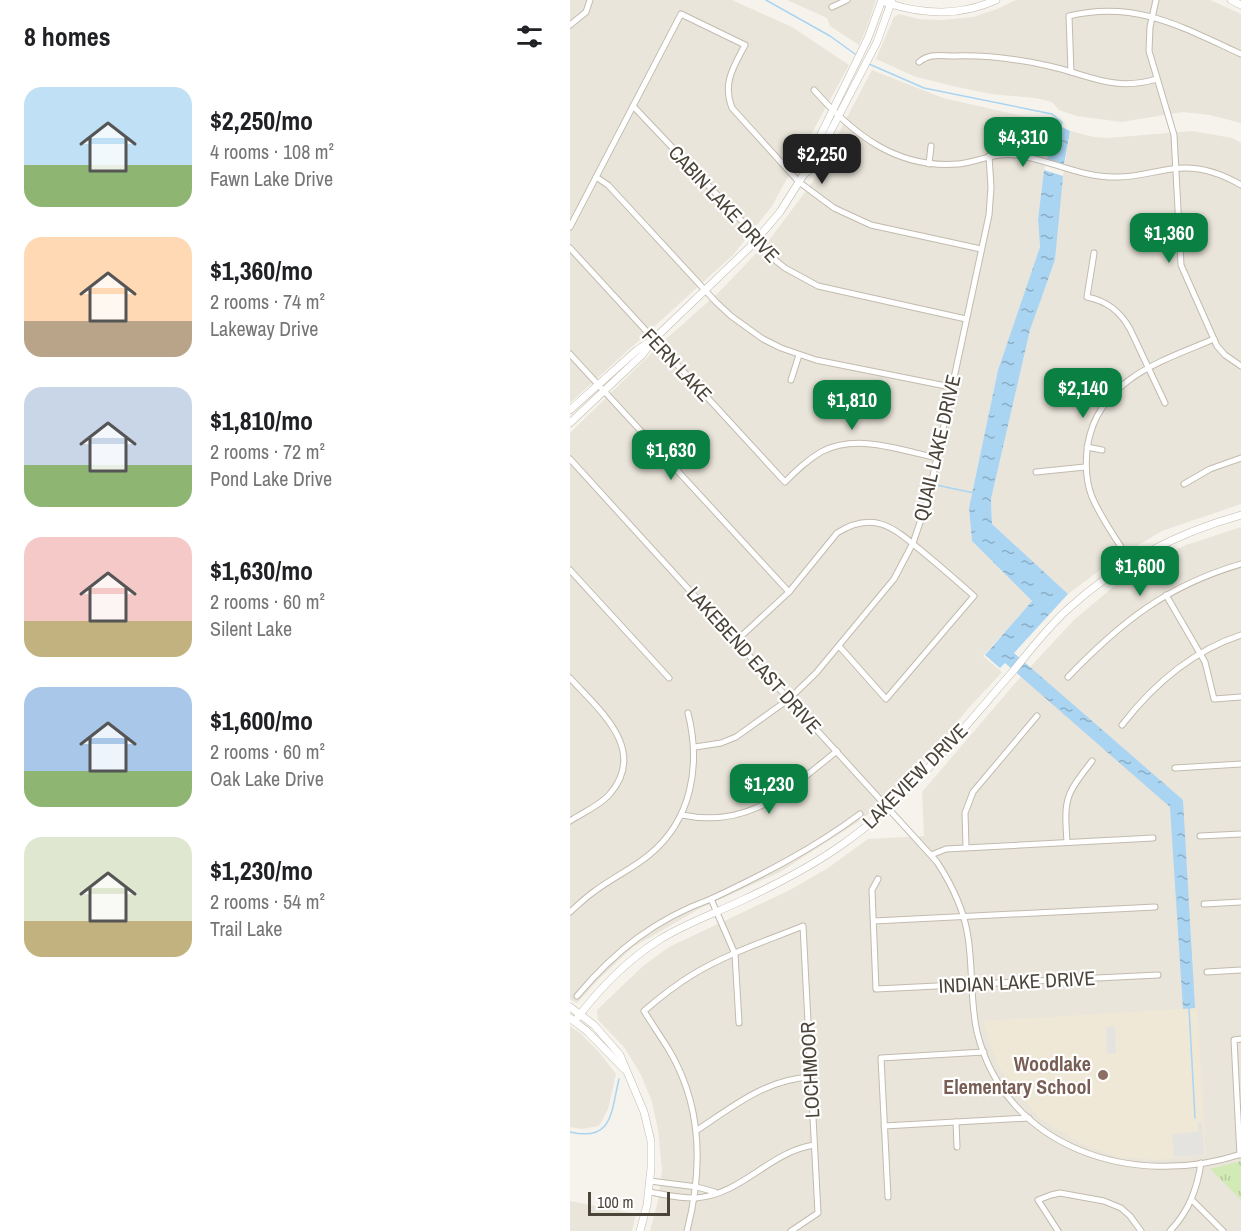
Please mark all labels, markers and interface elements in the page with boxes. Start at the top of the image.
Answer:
text: 8 homes [24,19,111,54]
icon: filters [513,20,546,53]
text: $2,250/mo [210,103,313,138]
icon: home [72,111,144,183]
pin: $4,310 [974,117,1072,168]
text: $4,310 [998,123,1048,150]
pin: $2,250 [773,134,871,185]
text: 4 rooms · 108 m² [210,138,334,165]
street label: CABIN LAKE DRIVE [663,139,786,268]
text: $2,250 [797,140,847,167]
text: Fawn Lake Drive [210,165,333,192]
pin: $1,360 [1120,213,1218,264]
text: $1,360 [1144,219,1194,246]
text: $1,360/mo [210,253,313,288]
icon: home [72,261,144,333]
text: 2 rooms · 74 m² [210,288,325,315]
text: Lakeway Drive [210,315,318,342]
street label: FERN LAKE [636,322,718,407]
pin: $2,140 [1034,368,1132,419]
street label: QUAIL LAKE DRIVE [907,372,967,524]
text: $2,140 [1058,374,1108,401]
pin: $1,810 [803,380,901,431]
text: $1,810 [827,386,877,413]
text: $1,810/mo [210,403,313,438]
icon: home [72,411,144,483]
pin: $1,630 [622,430,720,481]
text: $1,630 [646,436,696,463]
text: 2 rooms · 72 m² [210,438,325,465]
text: Pond Lake Drive [210,465,332,492]
pin: $1,600 [1091,546,1189,597]
text: $1,600 [1115,552,1165,579]
text: $1,630/mo [210,553,313,588]
icon: home [72,561,144,633]
street label: LAKEBEND EAST DRIVE [681,580,828,739]
text: 2 rooms · 60 m² [210,588,325,615]
text: Silent Lake [210,615,292,642]
text: $1,600/mo [210,703,313,738]
icon: home [72,711,144,783]
street label: LAKEVIEW DRIVE [856,717,973,834]
text: 2 rooms · 60 m² [210,738,325,765]
pin: $1,230 [720,764,818,815]
text: Oak Lake Drive [210,765,324,792]
text: $1,230 [744,770,794,797]
text: $1,230/mo [210,853,313,888]
icon: home [72,861,144,933]
text: 2 rooms · 54 m² [210,888,325,915]
text: Trail Lake [210,915,282,942]
street label: INDIAN LAKE DRIVE [938,964,1096,999]
street label: LOCHMOOR [793,1021,826,1119]
place label: Woodlake Elementary School [943,1050,1091,1100]
marker: Woodlake Elementary School [1096,1068,1110,1082]
scale bar [588,1189,670,1216]
text: 100 m [597,1191,633,1213]

